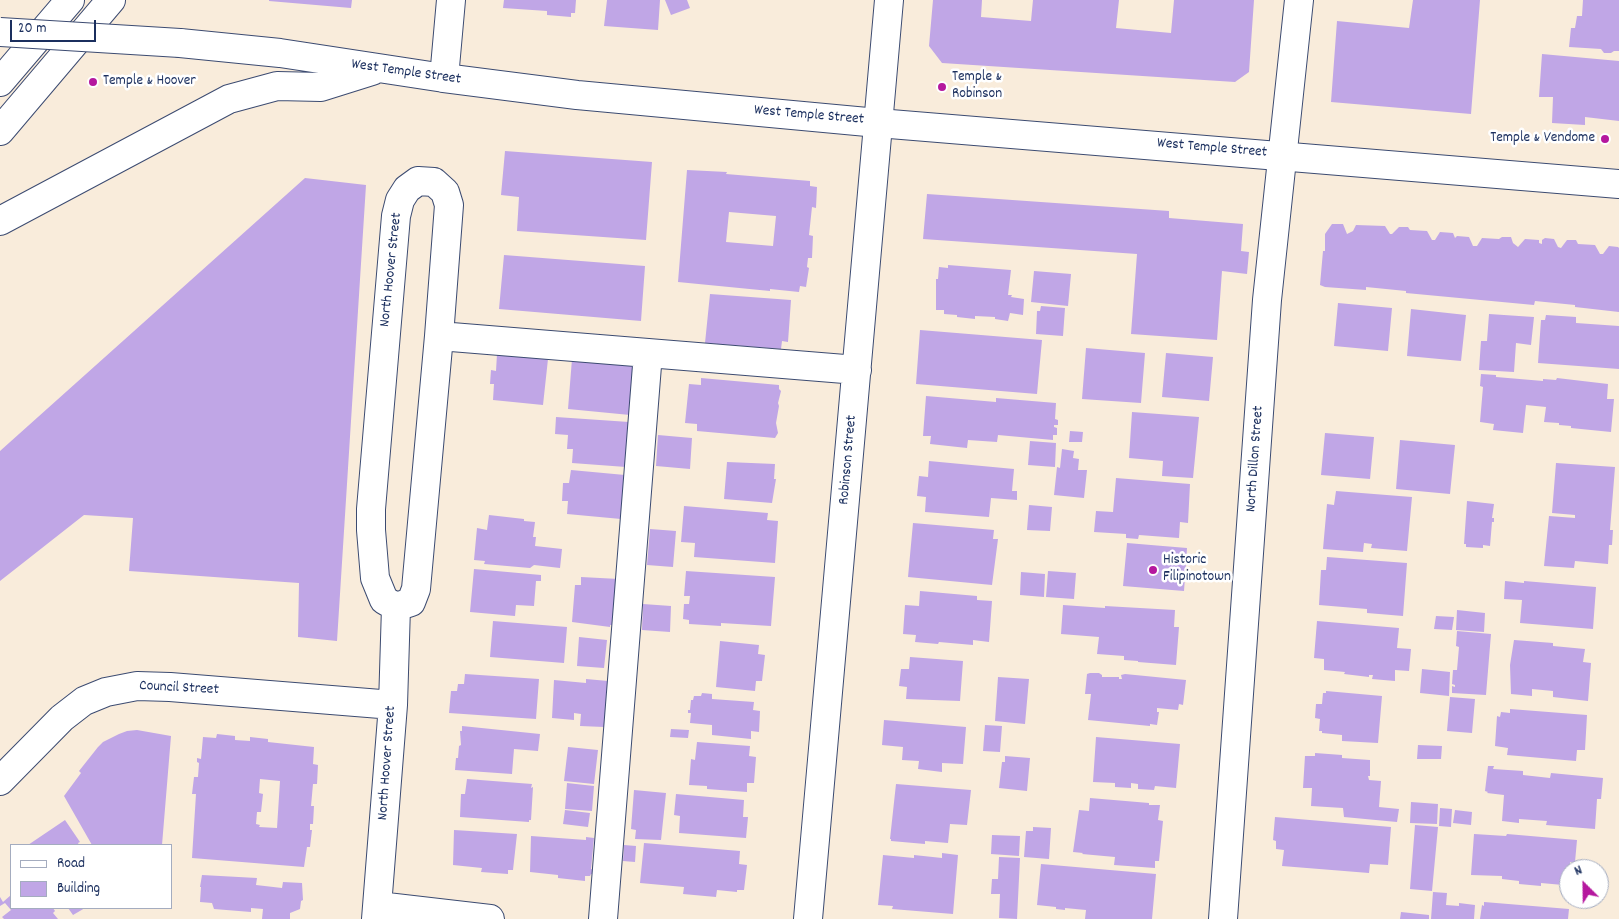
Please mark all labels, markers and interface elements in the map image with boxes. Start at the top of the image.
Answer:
scale bar [12,10,99,42]
text: 20 m [18,18,46,40]
street label: West Temple Street [350,56,462,90]
place label: Temple & Robinson [952,69,1002,104]
place label: Temple & Hoover [103,73,196,91]
marker: Temple & Hoover [87,76,99,88]
marker: Temple & Robinson [936,81,948,93]
street label: West Temple Street [753,102,865,130]
place label: Temple & Vendome [1490,130,1595,148]
marker: Temple & Vendome [1599,133,1611,145]
street label: West Temple Street [1156,135,1268,163]
street label: North Hoover Street [377,212,407,328]
street label: North Dillon Street [1243,405,1269,513]
street label: Robinson Street [836,414,862,506]
place label: Historic Filipinotown [1163,552,1231,587]
marker: Historic Filipinotown [1147,564,1159,576]
street label: Council Street [139,678,219,700]
street label: North Hoover Street [375,705,401,821]
legend [10,844,172,909]
text: Road [57,853,85,875]
north arrow [1559,859,1609,909]
text: N [1571,861,1586,882]
text: Building [57,878,100,900]

